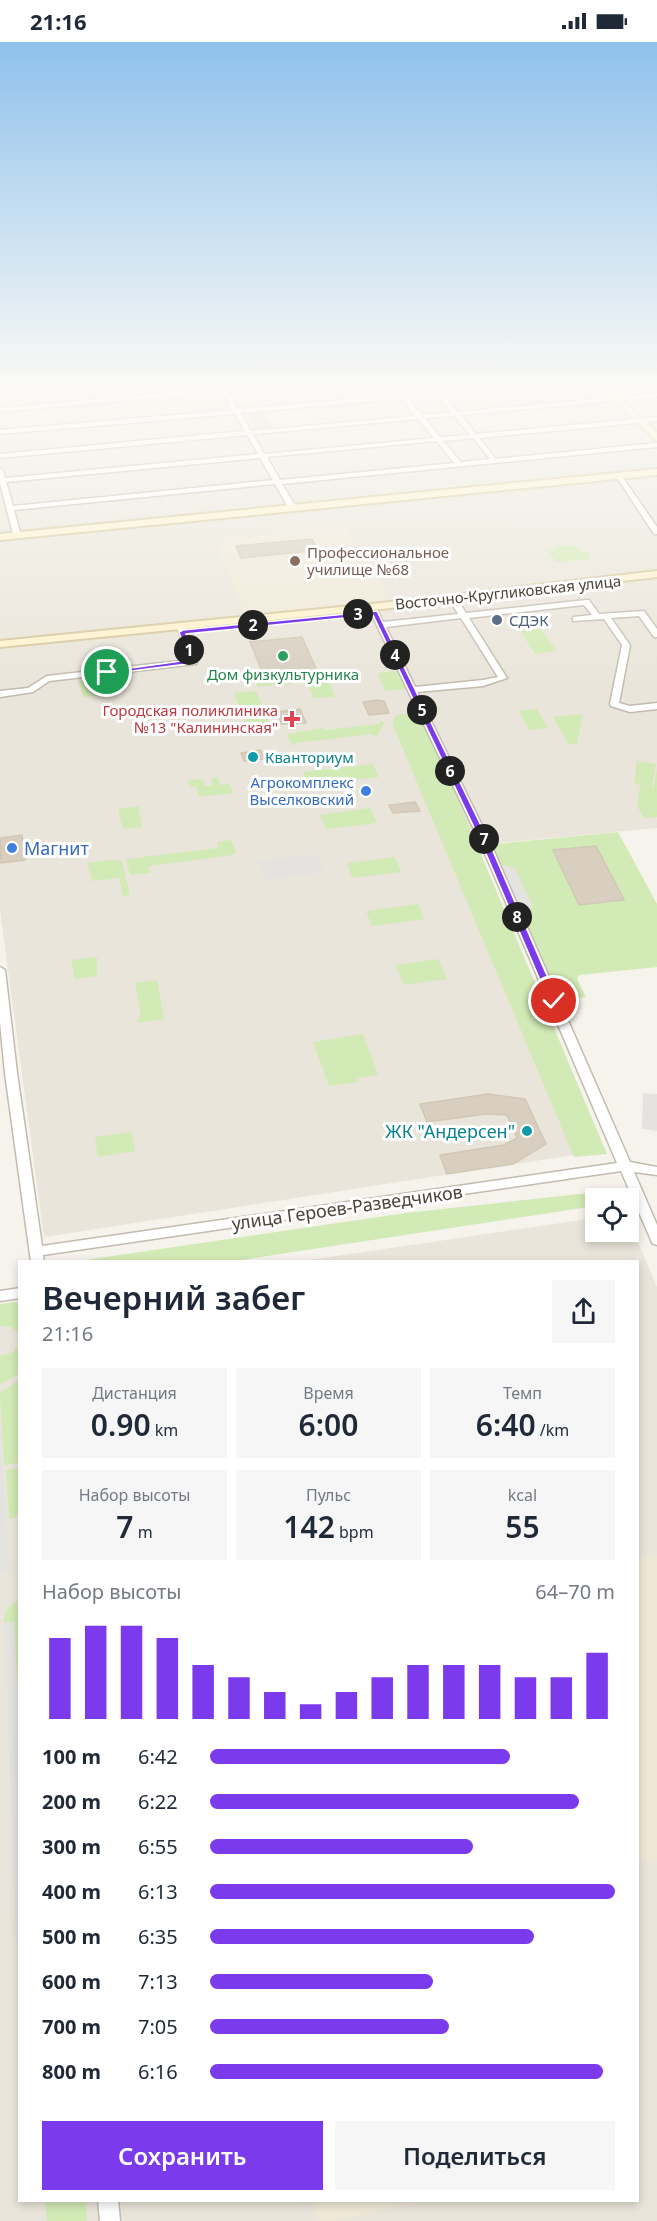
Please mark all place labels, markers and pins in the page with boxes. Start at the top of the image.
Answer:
place label: Профессиональное училище №68 [307,542,449,579]
marker: Профессиональное училище №68 [288,554,302,568]
pin: 3 [343,599,373,629]
pin: 2 [238,610,268,640]
place label: СДЭК [509,610,549,630]
marker: СДЭК [490,613,504,627]
pin: 1 [174,635,204,665]
pin: 4 [380,640,410,670]
pin [81,646,132,697]
marker: Дом физкультурника [276,649,290,663]
place label: Дом физкультурника [207,664,359,684]
pin: 5 [407,695,437,725]
place label: Городская поликлиника №13 "Калининская" [102,700,278,737]
marker: Городская поликлиника №13 "Калининская" [283,710,301,728]
place label: Кванториум [265,747,354,767]
marker: Кванториум [246,750,260,764]
pin: 6 [435,756,465,786]
place label: Агрокомплекс Выселковский [250,772,354,809]
marker: Агрокомплекс Выселковский [359,784,373,798]
pin: 7 [469,824,499,854]
place label: Магнит [24,836,89,860]
marker: Магнит [5,841,19,855]
pin: 8 [502,902,532,932]
pin [528,975,579,1026]
place label: ЖК "Андерсен" [385,1119,515,1143]
marker: ЖК "Андерсен" [520,1124,534,1138]

